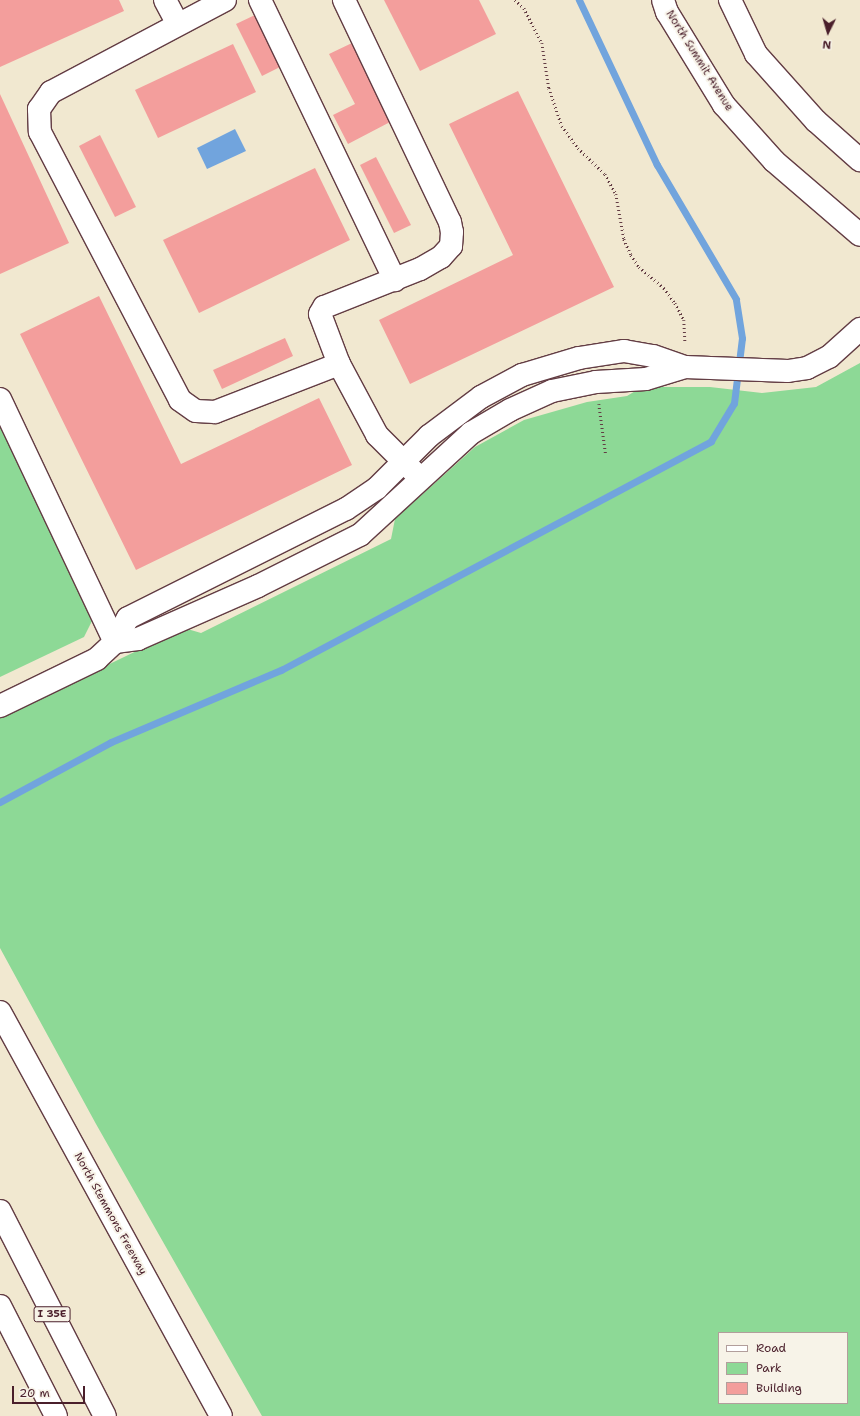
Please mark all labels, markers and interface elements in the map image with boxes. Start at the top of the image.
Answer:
street label: North Summit Avenue [663,8,735,114]
north arrow [808,12,848,52]
text: N [822,37,832,52]
street label: North Stemmons Freeway [71,1151,149,1277]
road number: I 35E [33,1306,71,1322]
legend [718,1332,848,1404]
text: Road [756,1340,786,1356]
text: Park [756,1360,782,1376]
scale bar [14,1378,87,1404]
text: Building [756,1380,802,1396]
text: 20 m [19,1385,50,1401]

